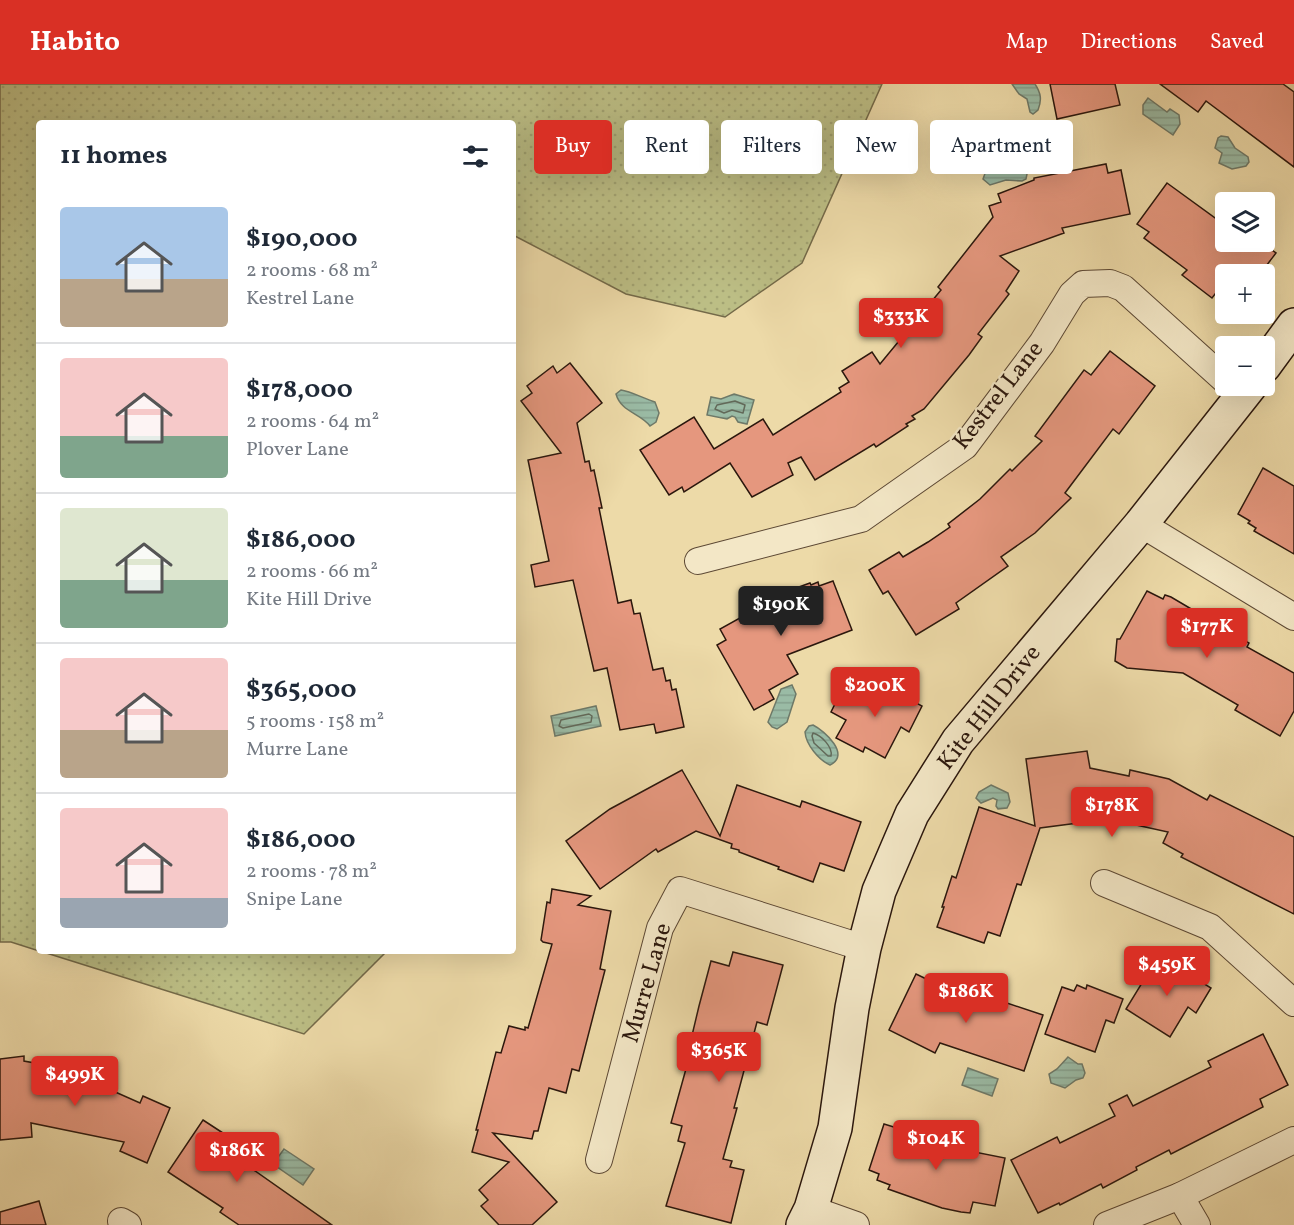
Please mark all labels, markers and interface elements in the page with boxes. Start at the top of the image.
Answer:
text: Habito [30,23,120,62]
text: Map [1006,28,1048,57]
text: Directions [1081,28,1177,57]
text: Saved [1210,28,1264,57]
chip: Buy [534,120,612,174]
chip: Rent [624,120,709,174]
chip: Filters [721,120,822,174]
chip: New [834,120,918,174]
chip: Apartment [930,120,1073,174]
text: 11 homes [60,138,167,174]
icon: filters [459,140,492,173]
map controls [1215,192,1275,396]
button: layers [1215,192,1275,252]
text: $190,000 [246,221,358,257]
icon: home [108,231,180,303]
text: 2 rooms · 68 m² [246,257,378,285]
button: + [1215,264,1275,324]
text: Kestrel Lane [246,285,354,313]
pin: $333K [859,298,943,349]
text: $333K [873,303,929,331]
street label: Kestrel Lane [946,334,1052,458]
button: − [1215,336,1275,396]
text: $178,000 [246,372,353,408]
icon: home [108,382,180,454]
text: 2 rooms · 64 m² [246,408,379,436]
text: Plover Lane [246,436,349,464]
text: $186,000 [246,522,355,558]
icon: home [108,532,180,604]
text: 2 rooms · 66 m² [246,558,378,586]
text: Kite Hill Drive [246,586,372,614]
pin: $190K [739,586,823,637]
text: $190K [752,591,810,619]
pin: $177K [1165,608,1249,659]
text: $177K [1181,613,1233,641]
street label: Kite Hill Drive [930,638,1050,778]
pin: $200K [833,667,917,718]
text: $365,000 [246,672,357,708]
text: $200K [845,672,905,700]
icon: home [108,682,180,754]
text: 5 rooms · 158 m² [246,708,384,736]
text: Murre Lane [246,736,348,764]
pin: $178K [1070,787,1154,838]
text: $178K [1085,792,1139,820]
text: $186,000 [246,822,355,858]
icon: home [108,832,180,904]
text: 2 rooms · 78 m² [246,858,377,886]
text: Snipe Lane [246,886,343,914]
street label: Murre Lane [615,919,681,1047]
pin: $459K [1125,946,1209,997]
text: $459K [1138,951,1196,979]
pin: $186K [924,973,1008,1024]
text: $186K [938,978,994,1006]
pin: $365K [677,1032,761,1083]
text: $365K [691,1037,747,1065]
pin: $499K [33,1056,117,1107]
text: $499K [45,1061,105,1089]
pin: $104K [894,1120,978,1171]
text: $104K [907,1125,965,1153]
pin: $186K [195,1132,279,1183]
text: $186K [209,1137,265,1165]

